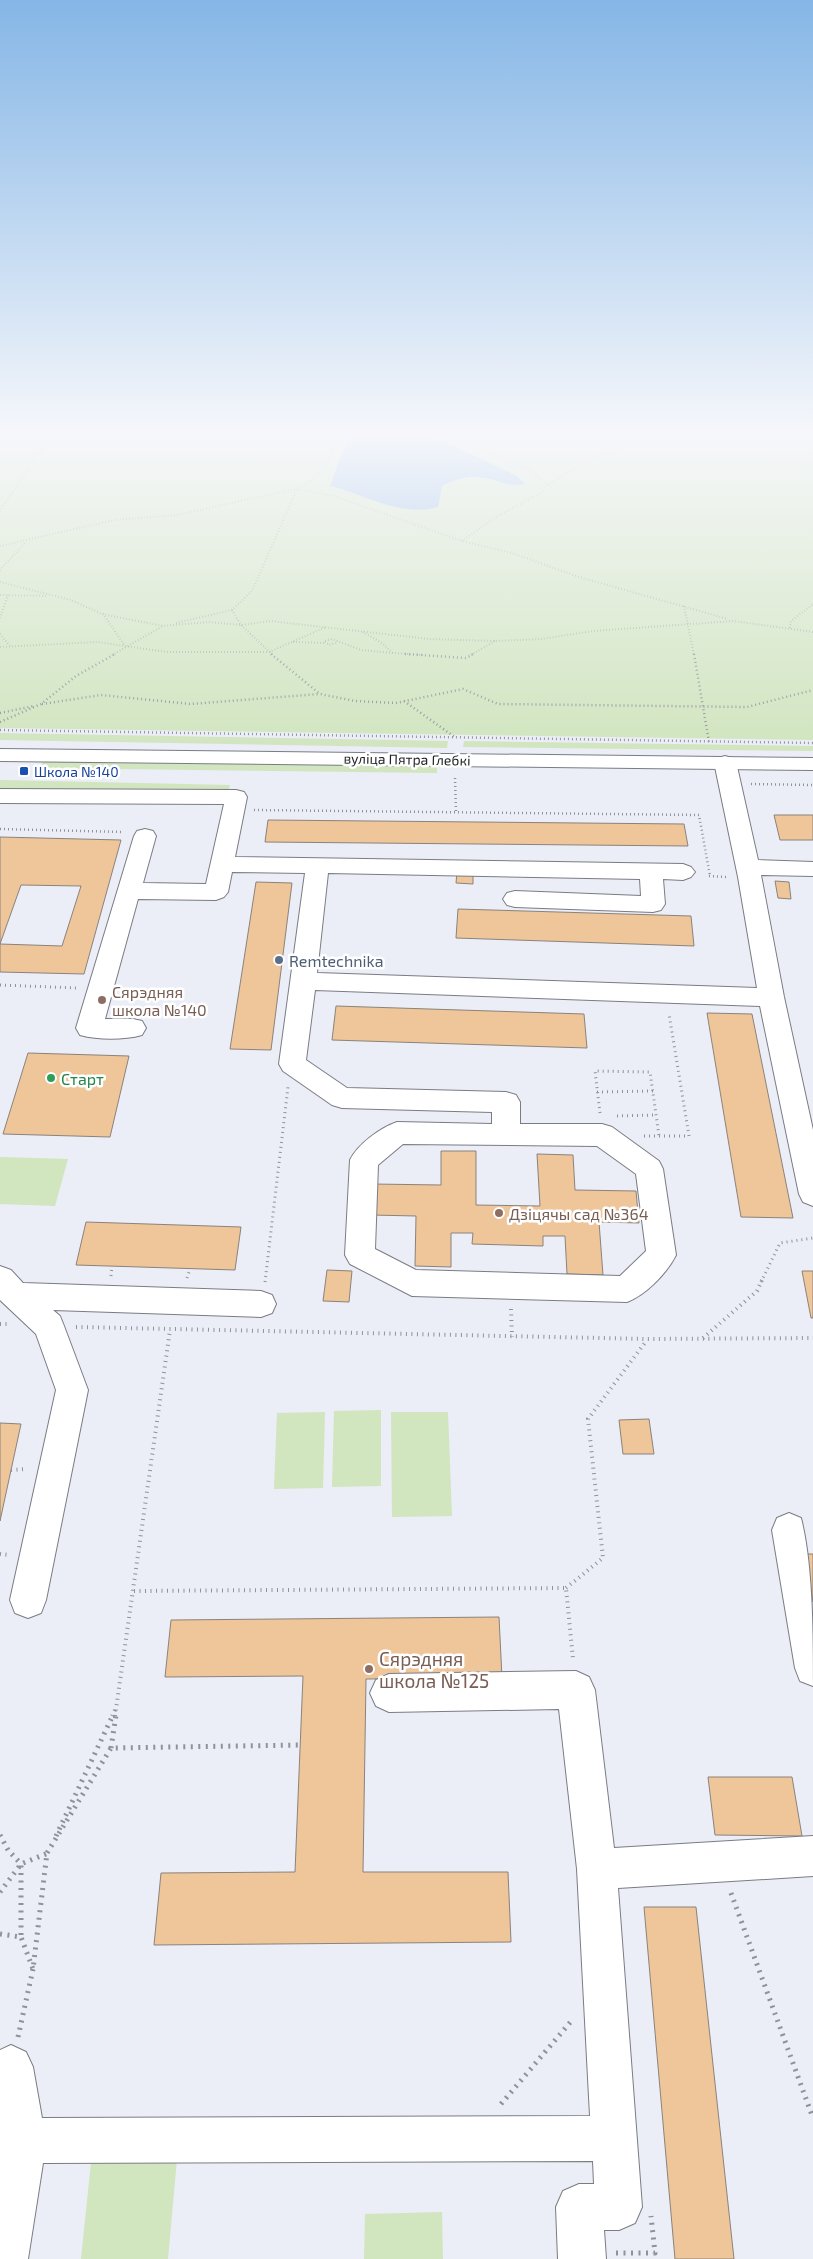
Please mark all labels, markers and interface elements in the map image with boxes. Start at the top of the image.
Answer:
street label: вуліца Пятра Глебкі [343,749,471,769]
place label: Школа №140 [34,763,119,780]
marker: Школа №140 [18,765,30,777]
place label: Remtechnika [289,951,383,970]
marker: Remtechnika [273,954,285,966]
place label: Сярэдняя школа №140 [112,982,207,1019]
marker: Сярэдняя школа №140 [96,994,108,1006]
place label: Старт [61,1069,104,1088]
marker: Старт [45,1072,57,1084]
place label: Дзіцячы сад №364 [509,1204,649,1223]
marker: Дзіцячы сад №364 [493,1207,505,1219]
place label: Сярэдняя школа №125 [379,1647,489,1692]
marker: Сярэдняя школа №125 [363,1663,375,1675]

